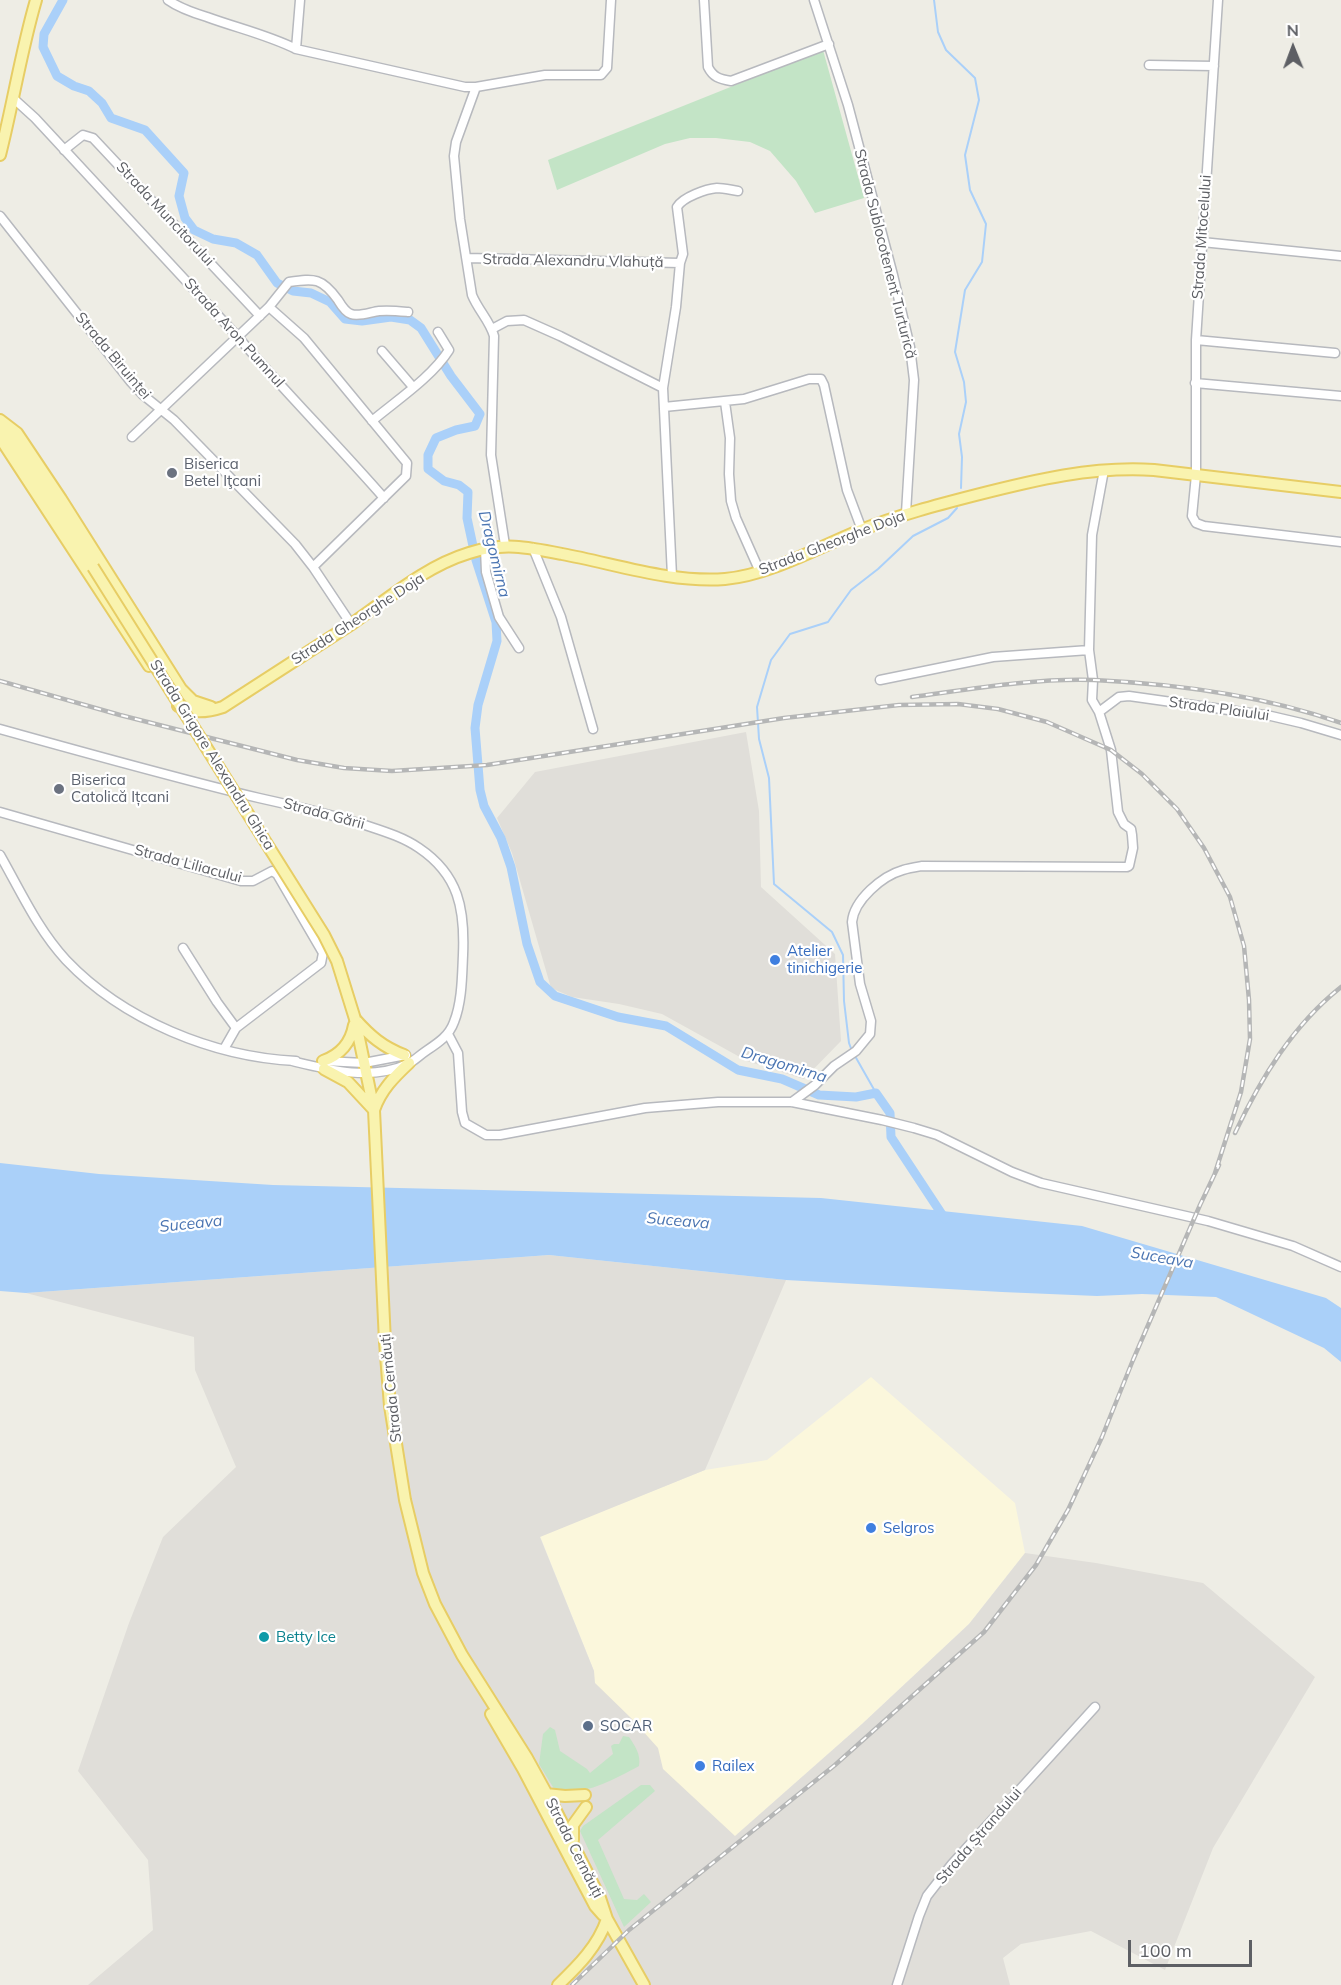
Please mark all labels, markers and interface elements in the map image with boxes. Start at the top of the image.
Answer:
north arrow [1263,18,1323,78]
text: N [1286,20,1299,40]
street label: Strada Sublocotenent Turturică [850,147,920,361]
street label: Strada Muncitorului [112,158,218,270]
street label: Strada Mitocelului [1189,174,1215,300]
street label: Strada Alexandru Vlahuță [482,250,664,272]
street label: Strada Aron Pumnul [180,275,288,391]
street label: Strada Biruinței [71,309,155,403]
place label: Biserica Betel Iţcani [184,455,261,490]
marker: Biserica Betel Iţcani [165,466,179,480]
street label: Strada Gheorghe Doja [756,507,908,579]
water label: Dragomirna [474,509,514,599]
street label: Strada Gheorghe Doja [288,569,428,669]
street label: Strada Grigore Alexandru Ghica [146,657,278,853]
street label: Strada Plaiului [1168,693,1270,725]
place label: Biserica Catolică Ițcani [71,771,169,806]
marker: Biserica Catolică Ițcani [52,782,66,796]
street label: Strada Gării [281,795,367,833]
street label: Strada Liliacului [132,841,244,887]
place label: Atelier tinichigerie [787,942,862,977]
marker: Atelier tinichigerie [768,953,782,967]
water label: Dragomirna [739,1043,829,1087]
water label: Suceava [646,1209,710,1233]
water label: Suceava [159,1211,223,1237]
water label: Suceava [1129,1243,1195,1273]
street label: Strada Cernăuți [376,1333,406,1443]
place label: Selgros [883,1519,934,1537]
marker: Selgros [864,1521,878,1535]
place label: Betty Ice [276,1628,336,1646]
marker: Betty Ice [257,1630,271,1644]
place label: SOCAR [600,1717,652,1735]
marker: SOCAR [581,1719,595,1733]
place label: Railex [712,1757,755,1775]
marker: Railex [693,1759,707,1773]
street label: Strada Ștrandului [932,1784,1026,1888]
street label: Strada Cernăuți [541,1795,607,1901]
scale bar [1131,1928,1256,1966]
text: 100 m [1139,1939,1192,1962]

